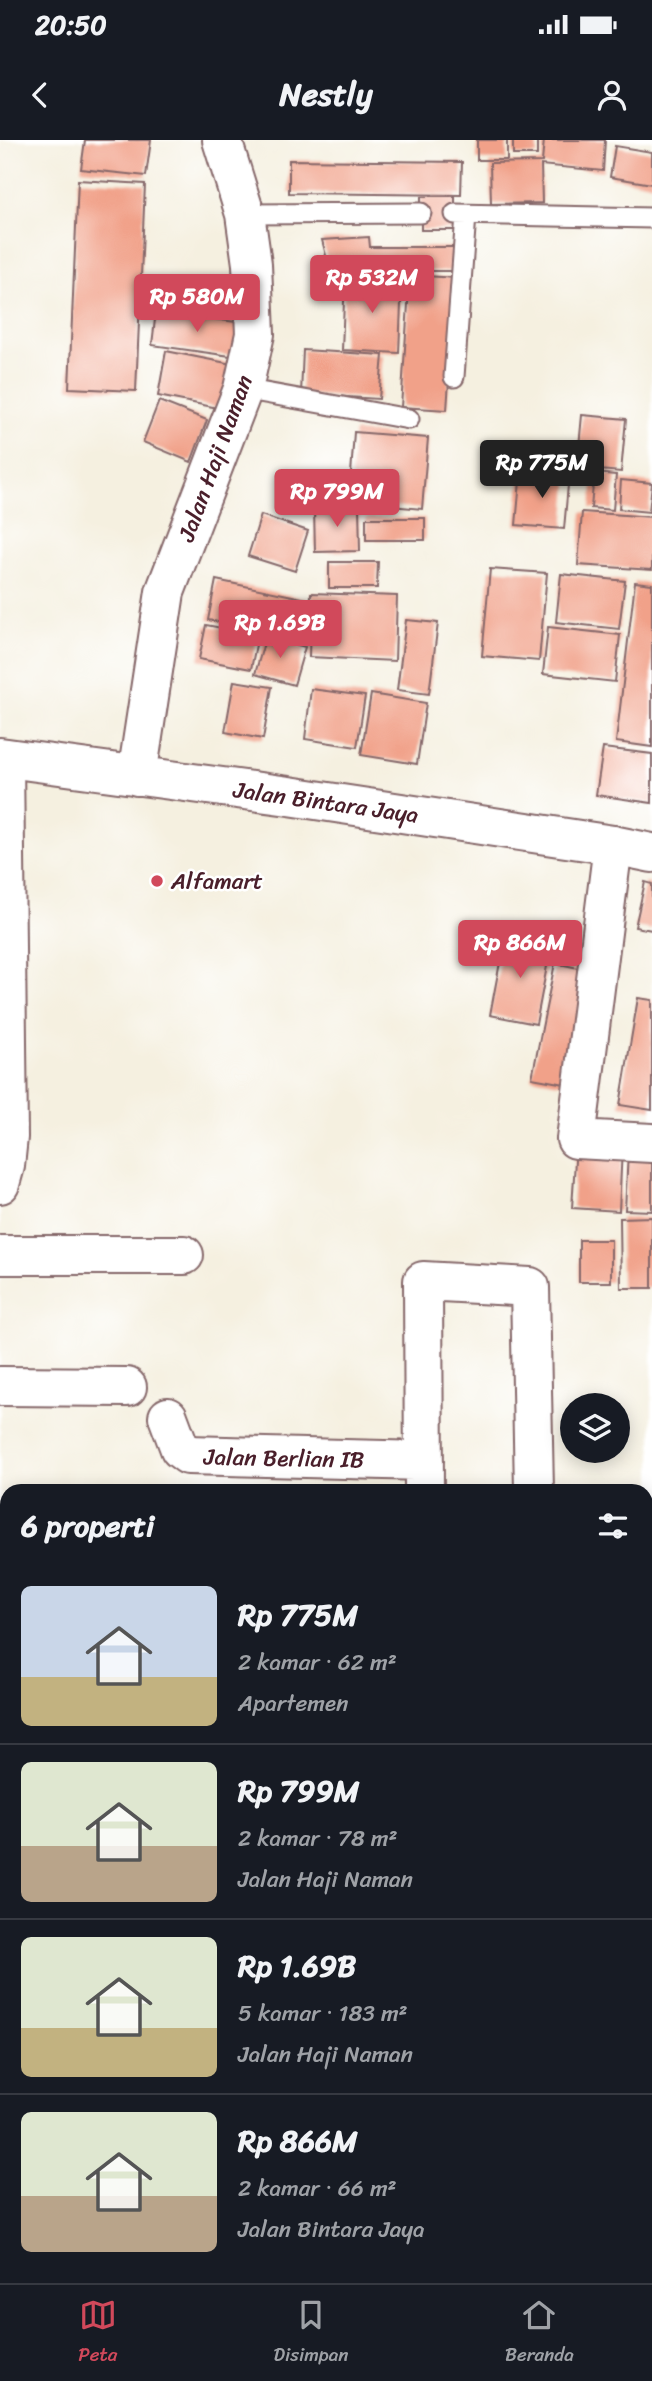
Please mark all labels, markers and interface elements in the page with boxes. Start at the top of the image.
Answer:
text: 20:50 [35,2,107,48]
text: Nestly [279,66,373,123]
icon: back [21,76,59,114]
icon: person [593,76,631,114]
pin: Rp 532M [307,256,437,315]
text: Rp 532M [326,257,418,298]
pin: Rp 580M [132,274,262,334]
text: Rp 580M [150,276,244,317]
street label: Jalan Haji Naman [166,369,265,548]
pin: Rp 775M [477,440,607,500]
text: Rp 775M [496,442,588,483]
pin: Rp 799M [272,470,402,529]
text: Rp 799M [290,471,384,512]
pin: Rp 1.69B [208,601,352,660]
text: Rp 1.69B [235,602,325,643]
street label: Jalan Bintara Jaya [230,769,421,836]
place label: Alfamart [170,861,263,902]
marker: Alfamart [149,873,165,889]
pin: Rp 866M [455,920,585,980]
text: Rp 866M [474,922,566,963]
map controls [560,1393,630,1463]
button: layers [560,1393,630,1463]
street label: Jalan Berlian IB [202,1437,365,1480]
text: 6 properti [21,1499,154,1553]
icon: filters [594,1507,632,1545]
text: Rp 775M [238,1588,358,1642]
icon: home [77,1614,161,1698]
text: 2 kamar · 62 m² [238,1642,397,1683]
text: Apartemen [238,1683,348,1724]
text: Rp 799M [238,1764,359,1818]
icon: home [77,1790,161,1874]
text: 2 kamar · 78 m² [238,1818,397,1859]
text: Jalan Haji Naman [238,1859,413,1900]
text: Rp 1.69B [238,1939,356,1993]
icon: home [77,1965,161,2049]
text: 5 kamar · 183 m² [238,1993,408,2034]
text: Jalan Haji Naman [238,2034,413,2075]
text: Rp 866M [238,2114,358,2168]
icon: home [77,2140,161,2224]
text: 2 kamar · 66 m² [238,2168,397,2209]
text: Jalan Bintara Jaya [238,2209,425,2250]
tab: Peta [78,2296,117,2371]
tab: Disimpan [274,2296,349,2371]
tab: Beranda [505,2296,574,2371]

